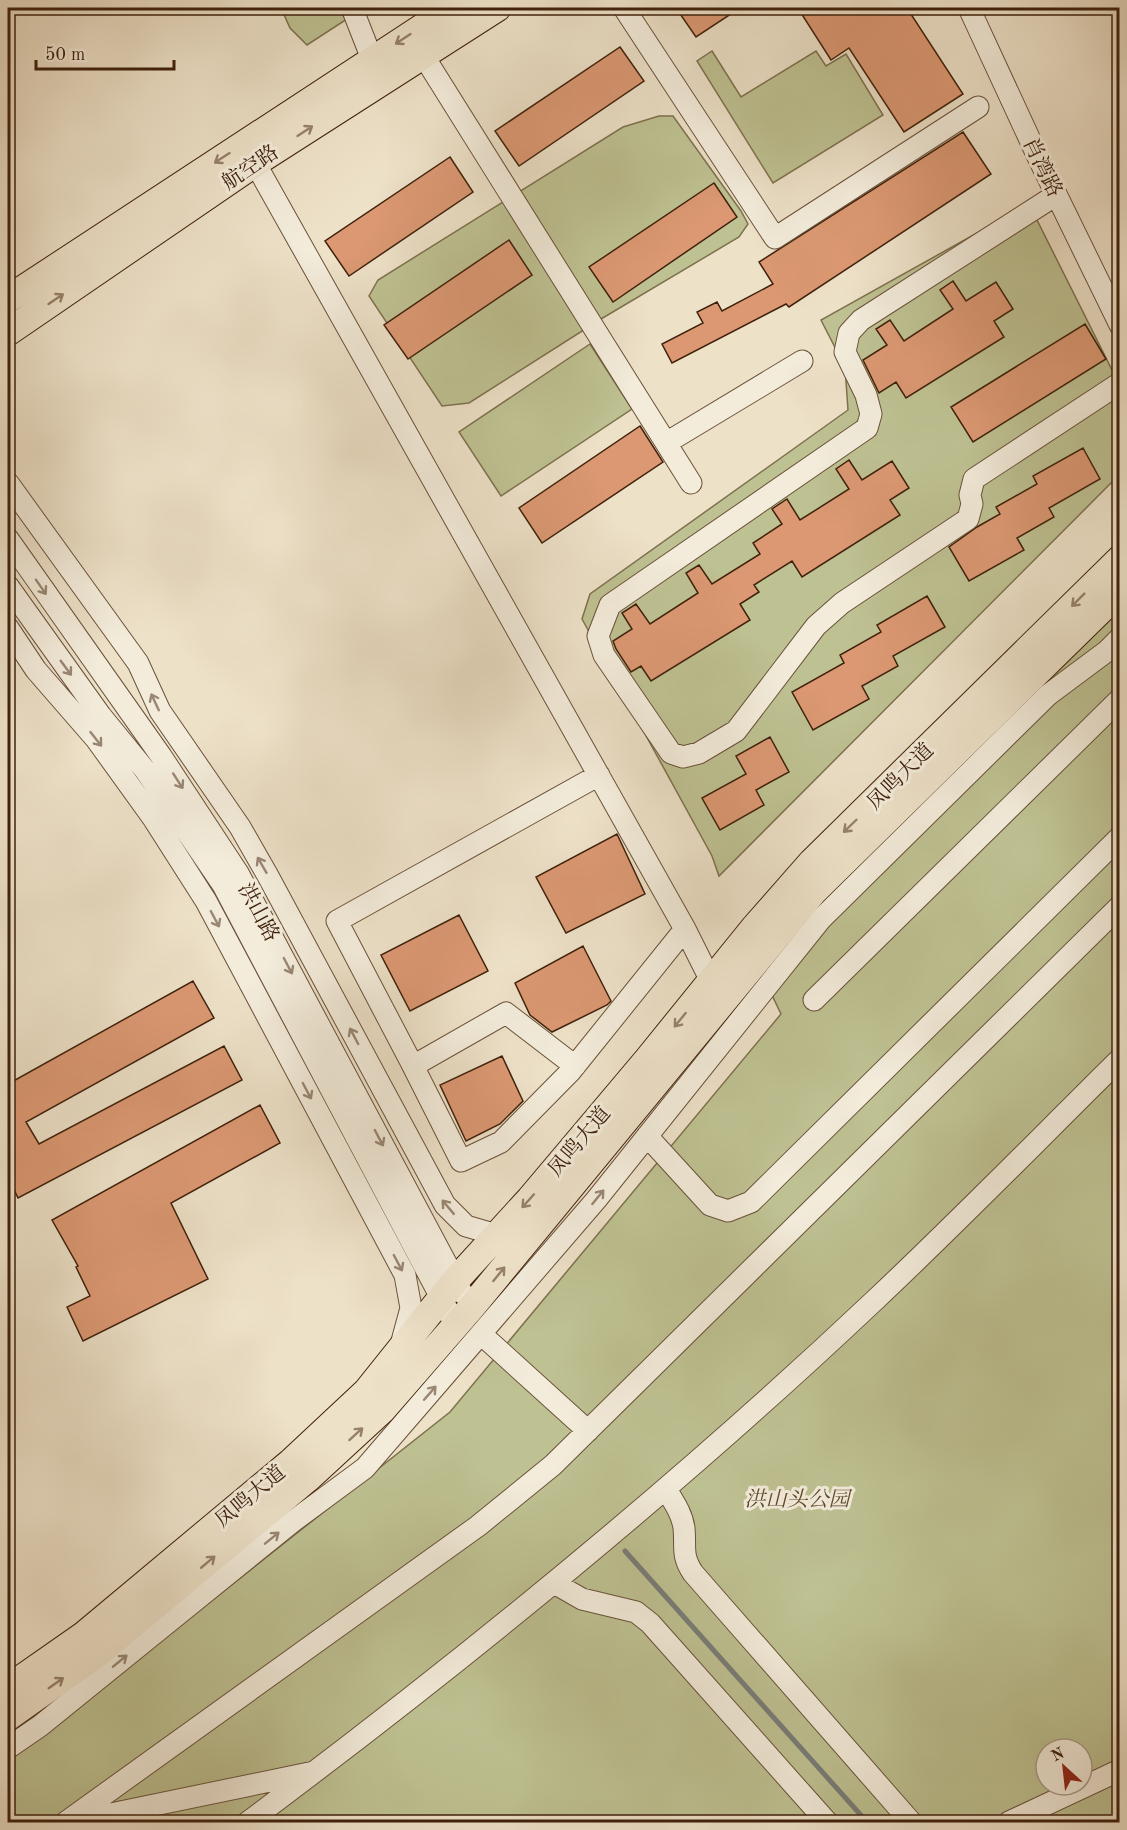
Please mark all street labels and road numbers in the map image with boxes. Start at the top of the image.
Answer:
street label: 肖湾路 [1018,134,1067,201]
street label: 航空路 [218,140,283,195]
street label: 凤鸣大道 [863,739,938,814]
street label: 洪山路 [234,879,284,945]
street label: 凤鸣大道 [544,1102,615,1181]
street label: 凤鸣大道 [211,1461,290,1532]

